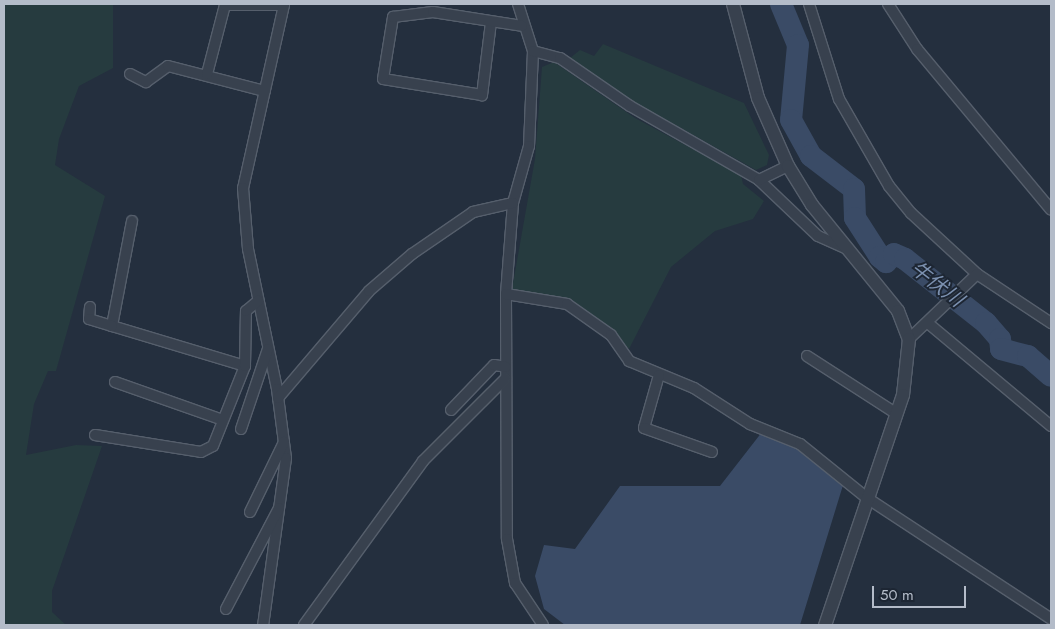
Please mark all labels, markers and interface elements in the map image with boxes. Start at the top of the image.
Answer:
water label: 牛伏川 [906,256,968,312]
scale bar [875,576,969,608]
text: 50 m [880,584,914,606]

